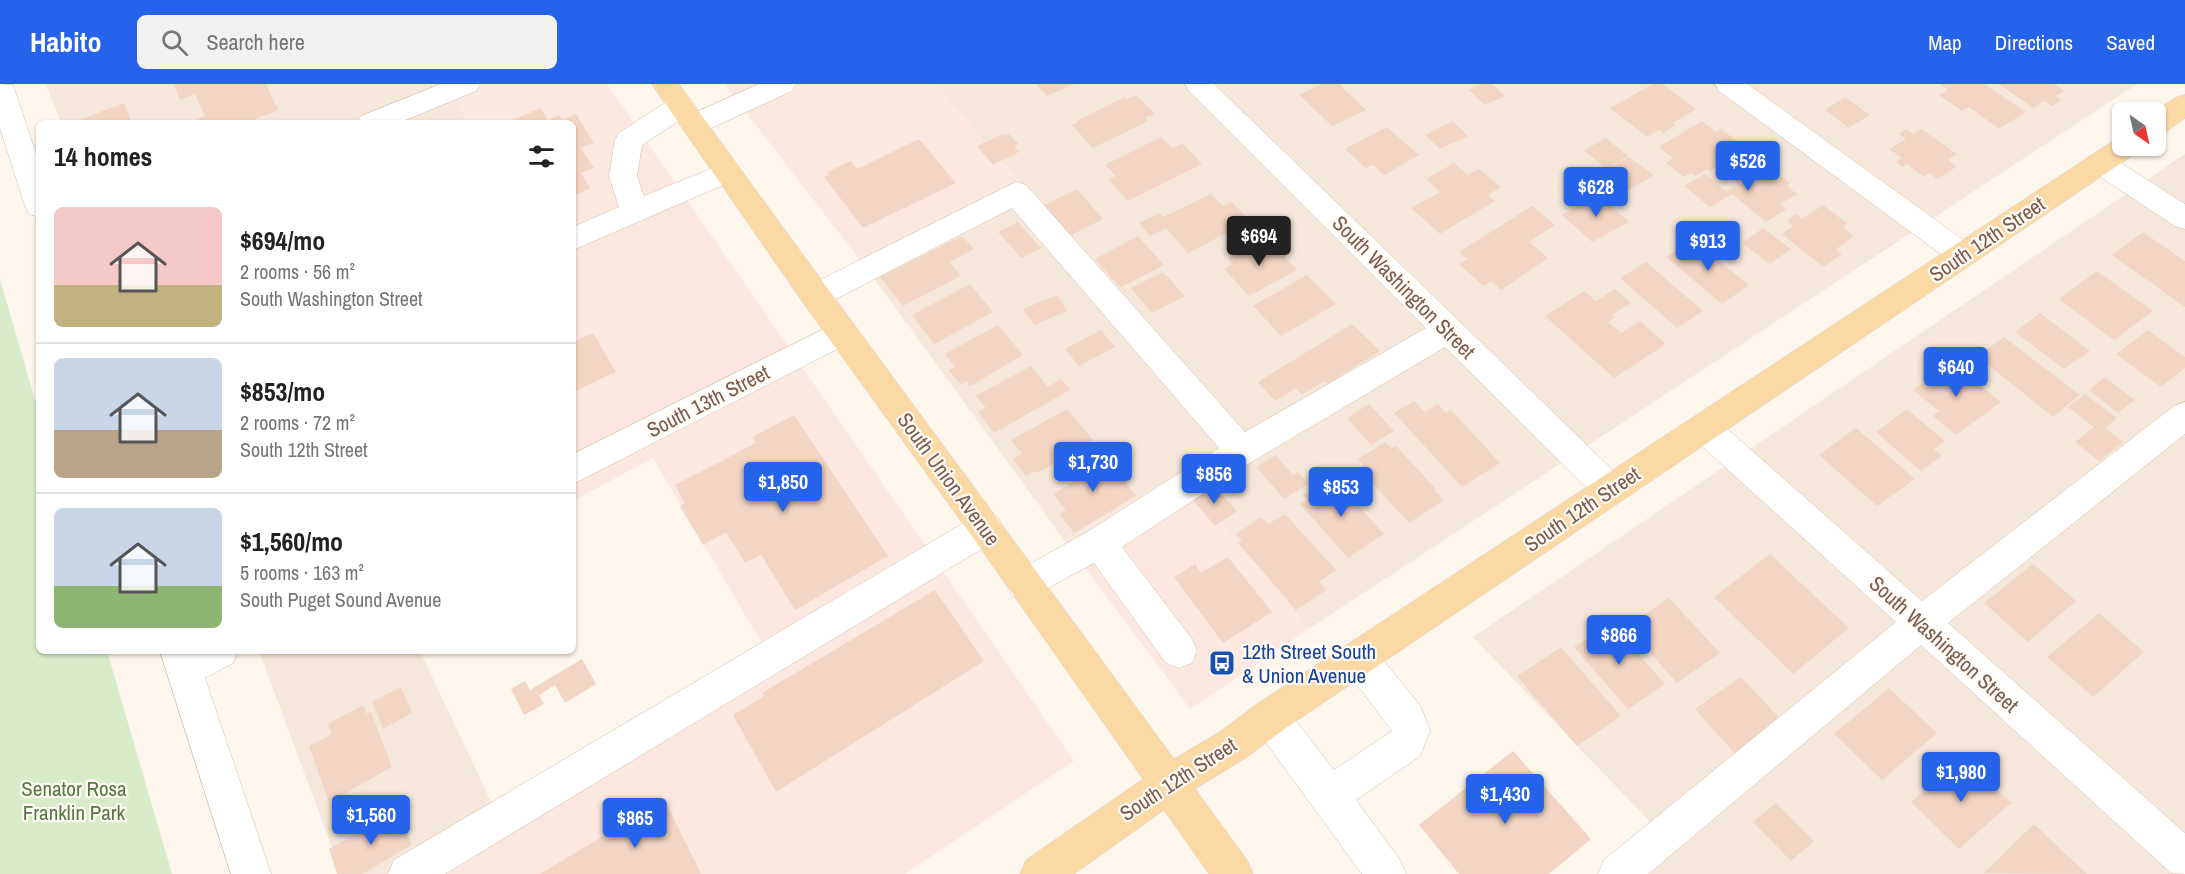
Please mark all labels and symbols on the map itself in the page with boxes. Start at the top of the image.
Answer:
north arrow [2112,102,2166,156]
pin: $526 [1712,141,1784,192]
pin: $628 [1560,167,1632,218]
street label: South 12th Street [1923,189,2051,289]
street label: South Washington Street [1326,209,1482,365]
pin: $694 [1223,216,1295,267]
pin: $913 [1672,221,1744,272]
pin: $640 [1920,347,1992,398]
street label: South 13th Street [642,358,774,444]
street label: South Union Avenue [891,407,1007,551]
pin: $1,730 [1044,442,1142,493]
pin: $856 [1178,454,1250,505]
street label: South 12th Street [1518,459,1646,559]
pin: $1,850 [734,462,832,513]
pin: $853 [1305,467,1377,518]
street label: South Washington Street [1863,569,2025,719]
pin: $866 [1583,615,1655,666]
place label: 12th Street South & Union Avenue [1242,637,1376,690]
bus stop icon: 12th Street South & Union Avenue [1207,648,1237,678]
street label: South 12th Street [1114,730,1242,828]
pin: $1,980 [1912,752,2010,803]
park label: Senator Rosa Franklin Park [21,774,127,827]
pin: $1,430 [1456,774,1554,825]
pin: $1,560 [322,795,420,846]
pin: $865 [599,798,671,849]

